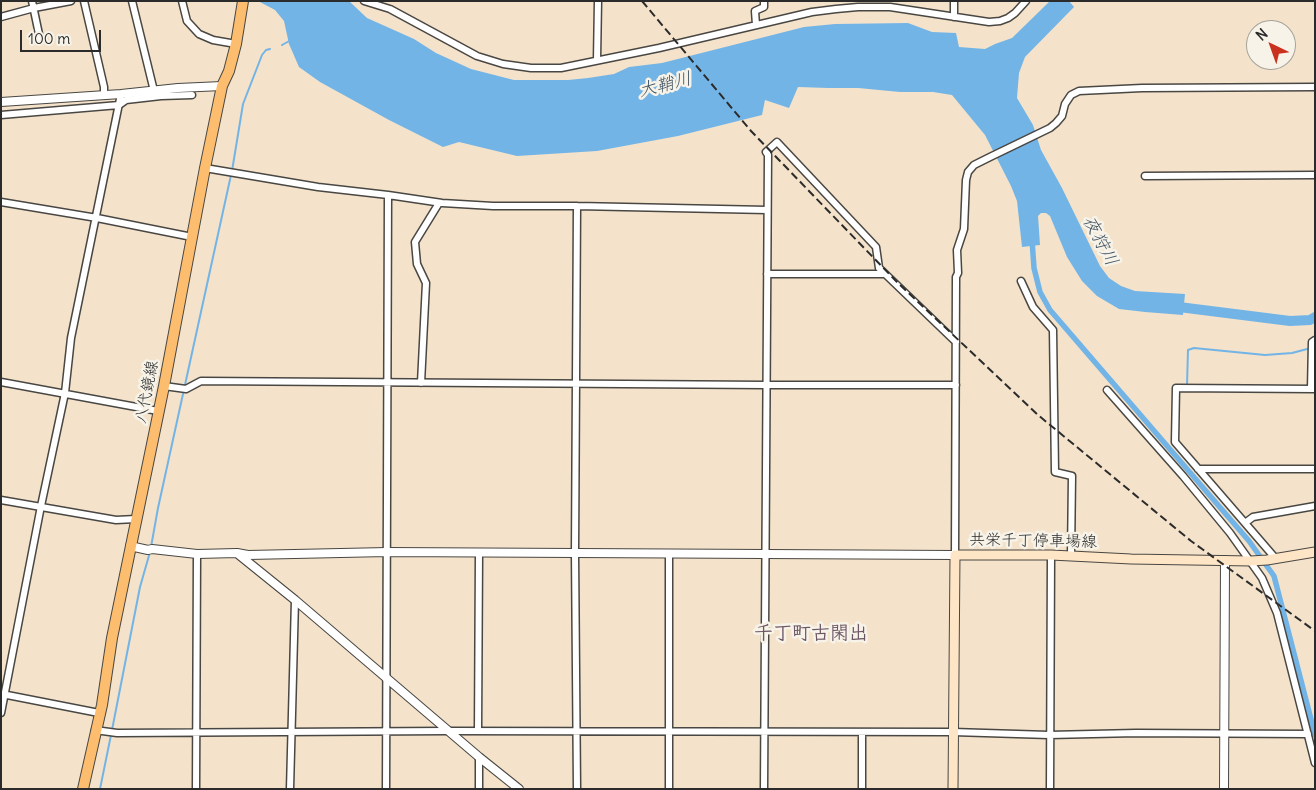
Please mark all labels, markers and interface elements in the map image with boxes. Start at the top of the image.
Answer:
scale bar [22,20,104,52]
north arrow [1246,20,1296,70]
text: N [1252,25,1271,45]
text: 100 m [28,29,70,48]
water label: 大鞘川 [636,68,694,102]
water label: 夜狩川 [1078,212,1122,270]
street label: 八代鏡線 [131,359,163,425]
street label: 共栄千丁停車場線 [969,530,1097,552]
district label: 千丁町古閑出 [754,623,868,645]

